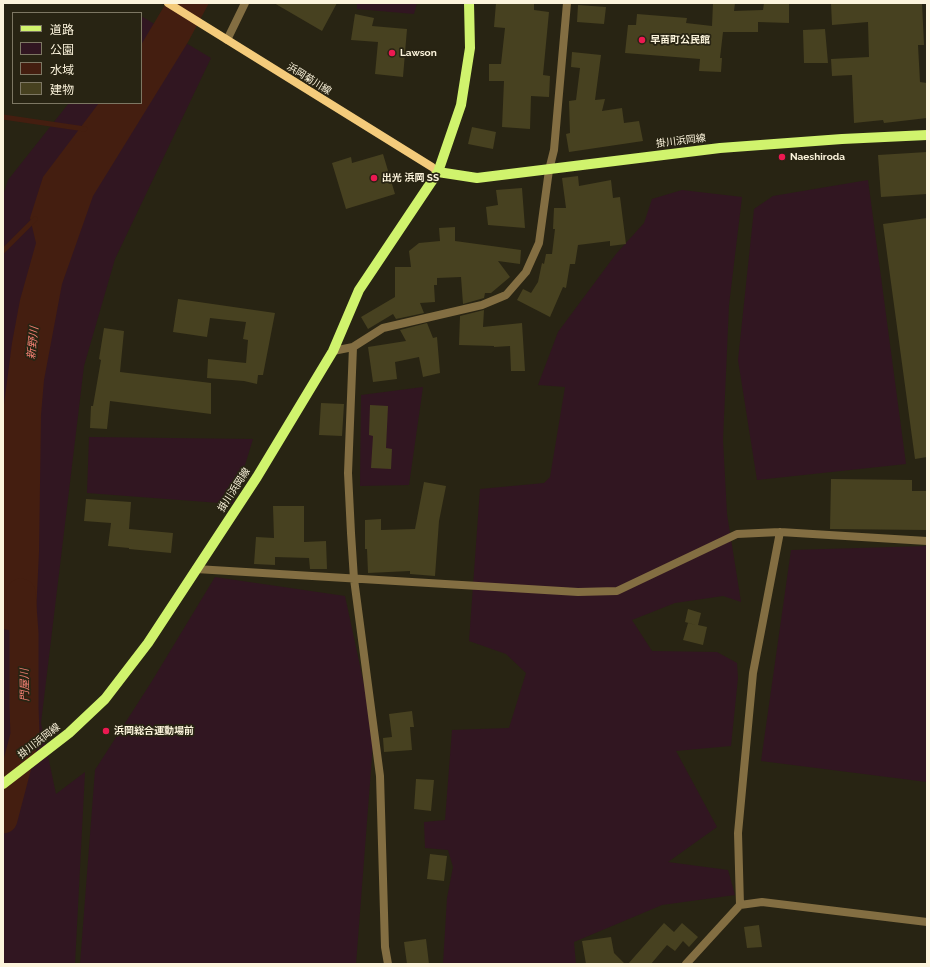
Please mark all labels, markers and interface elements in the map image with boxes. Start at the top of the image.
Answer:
legend [12,12,142,104]
text: 道路 [50,23,74,37]
place label: 早苗町公民館 [650,34,710,46]
marker: 早苗町公民館 [637,35,647,45]
text: 公園 [50,43,74,57]
place label: Lawson [400,47,437,59]
marker: Lawson [387,48,397,58]
street label: 浜岡菊川線 [285,61,333,97]
text: 水域 [50,63,74,77]
text: 建物 [50,83,74,97]
street label: 掛川浜岡線 [655,132,707,150]
place label: Naeshiroda [790,151,845,163]
marker: Naeshiroda [777,152,787,162]
place label: 出光 浜岡 SS [382,172,439,184]
marker: 出光 浜岡 SS [369,173,379,183]
water label: 新野川 [25,326,41,360]
street label: 掛川浜岡線 [215,466,253,514]
water label: 門屋川 [18,668,32,702]
street label: 掛川浜岡線 [16,721,62,761]
place label: 浜岡総合運動場前 [114,725,194,737]
marker: 浜岡総合運動場前 [101,726,111,736]

